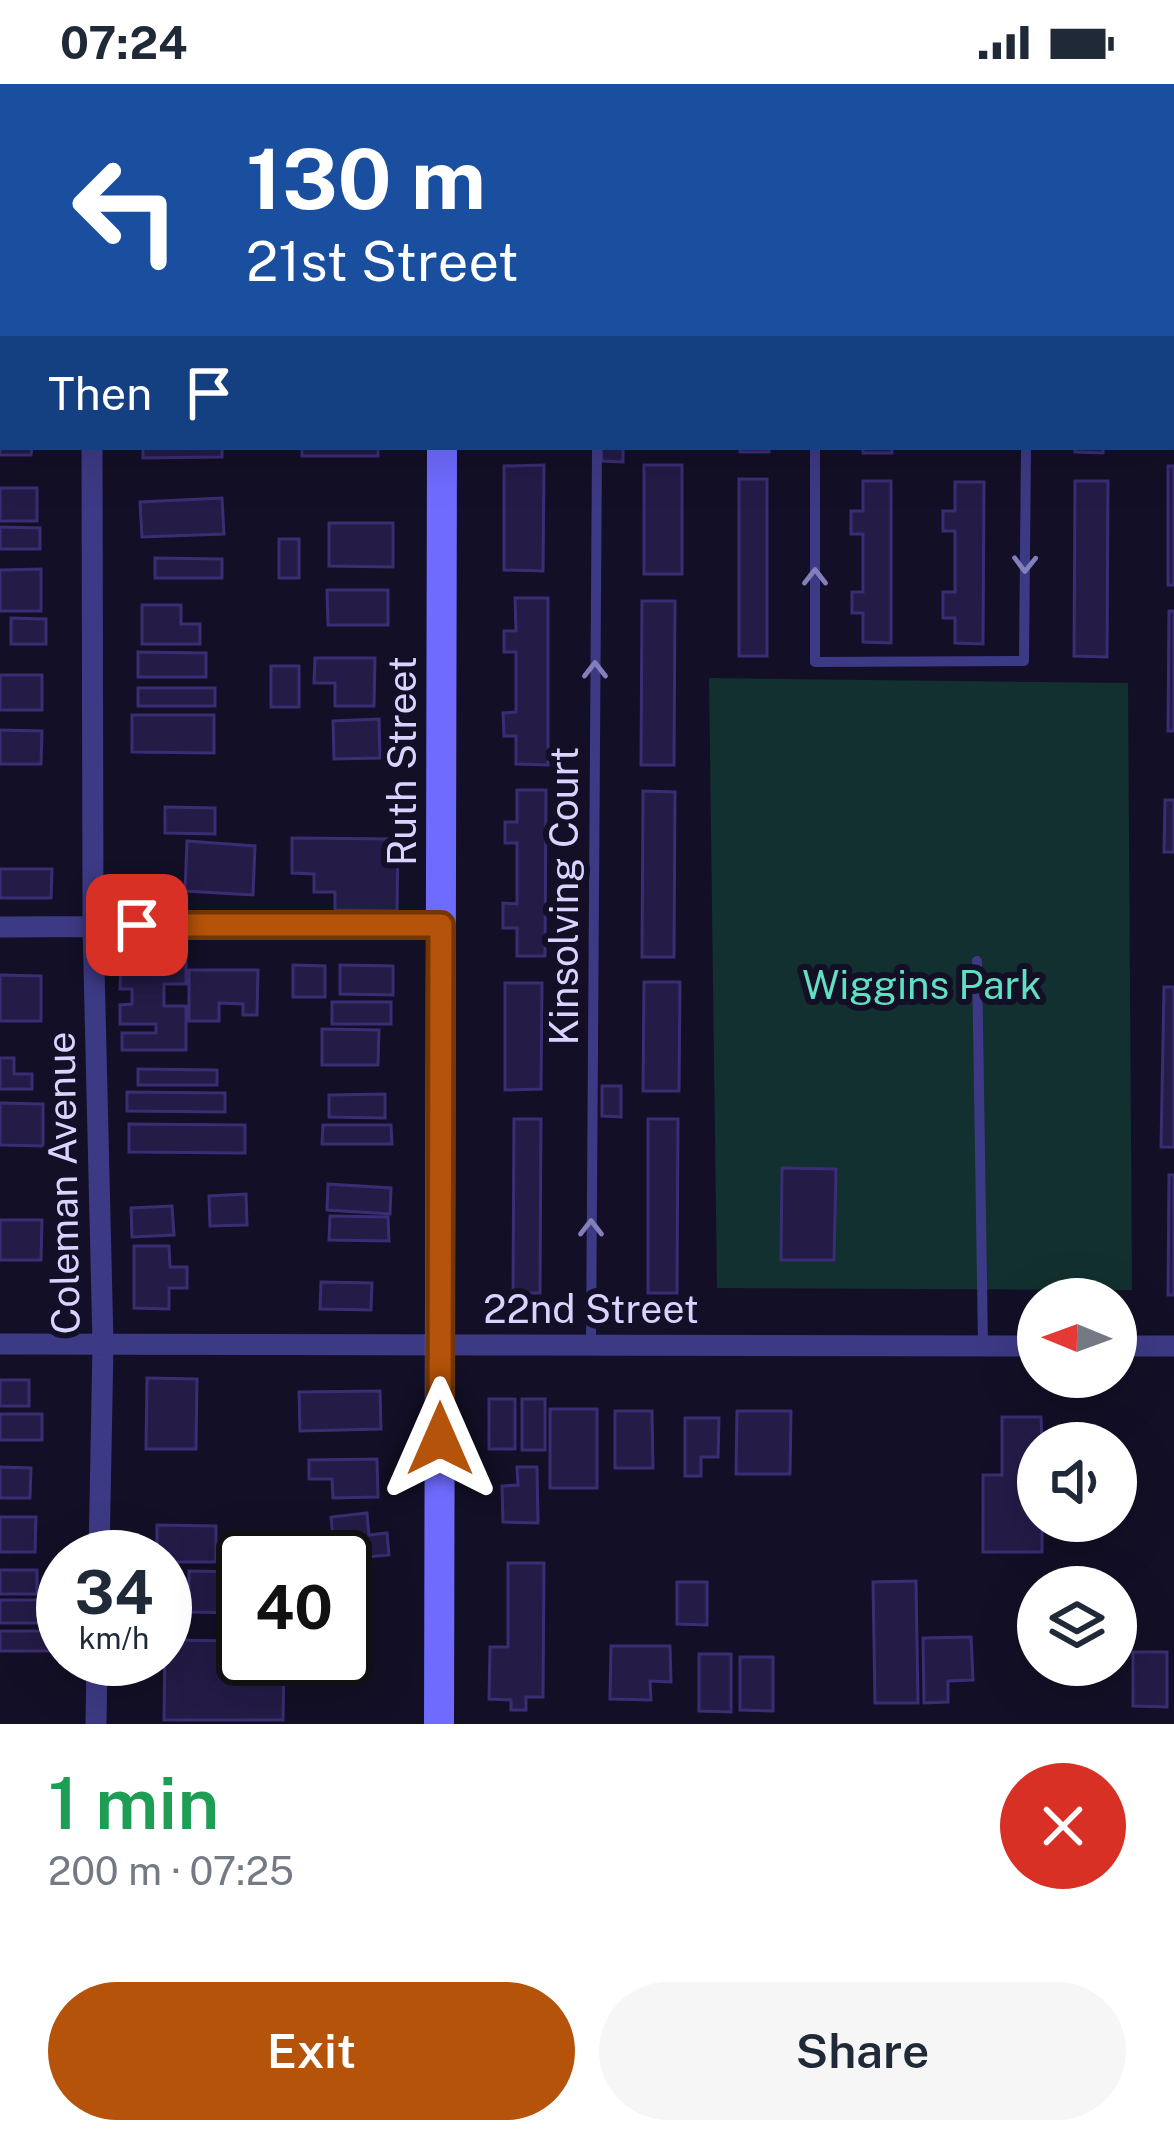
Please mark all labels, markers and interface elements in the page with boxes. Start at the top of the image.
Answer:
text: 07:24 [60,16,188,69]
text: 130 m [246,129,486,228]
icon: left [48,132,204,288]
text: 21st Street [246,230,519,293]
icon: arrive [176,360,242,426]
text: Then [48,367,152,420]
one-way arrow [1012,555,1038,574]
one-way arrow [802,567,828,585]
street label: Ruth Street [379,656,425,866]
one-way arrow [582,660,608,679]
street label: Kinsolving Court [541,747,587,1046]
pin [86,874,188,976]
icon: arrive [104,892,170,958]
park label: Wiggins Park [802,962,1042,1008]
street label: Coleman Avenue [37,1031,89,1335]
one-way arrow [578,1218,604,1237]
north arrow [1017,1278,1137,1398]
map controls [1017,1278,1137,1686]
street label: 22nd Street [483,1286,699,1332]
position arrow [377,1376,503,1502]
button: sound [1017,1422,1137,1542]
speed limit sign: 40 [216,1530,372,1686]
text: 34 [74,1557,154,1628]
button: layers [1017,1566,1137,1686]
text: km/h [79,1620,149,1656]
text: 1 min [48,1761,219,1845]
button: close [1000,1763,1126,1889]
text: 200 m · 07:25 [48,1848,294,1894]
button: Exit [48,1982,575,2120]
button: Share [599,1982,1126,2120]

